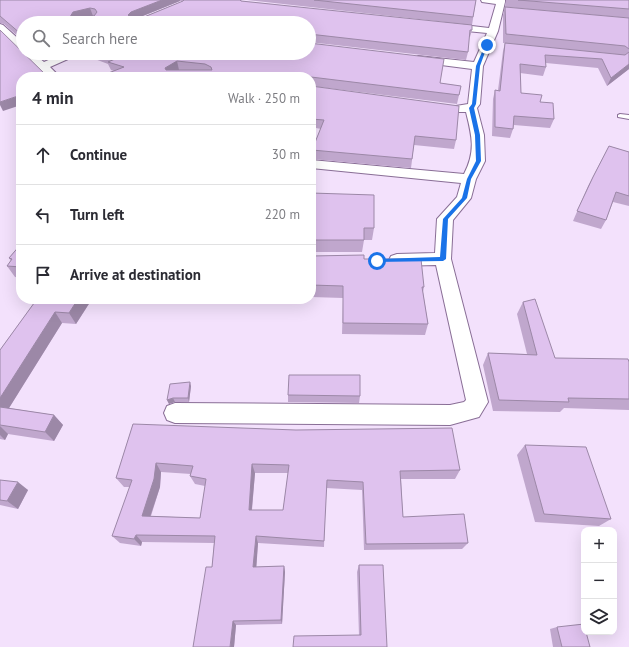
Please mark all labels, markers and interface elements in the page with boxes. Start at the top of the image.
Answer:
search box [16,16,316,60]
icon: search [30,27,52,49]
text: Search here [62,29,138,48]
route end [478,36,496,54]
text: 4 min [32,87,73,109]
text: Walk · 250 m [228,90,300,107]
icon: ahead [32,144,54,166]
text: Continue [70,145,127,164]
text: 30 m [272,146,300,163]
icon: left [32,204,54,226]
text: Turn left [70,205,124,224]
text: 220 m [265,206,300,223]
route start [368,252,386,270]
icon: arrive [32,264,54,286]
text: Arrive at destination [70,265,201,284]
map controls [581,527,617,635]
button: + [581,527,617,563]
button: − [581,563,617,599]
button: layers [581,599,617,635]

